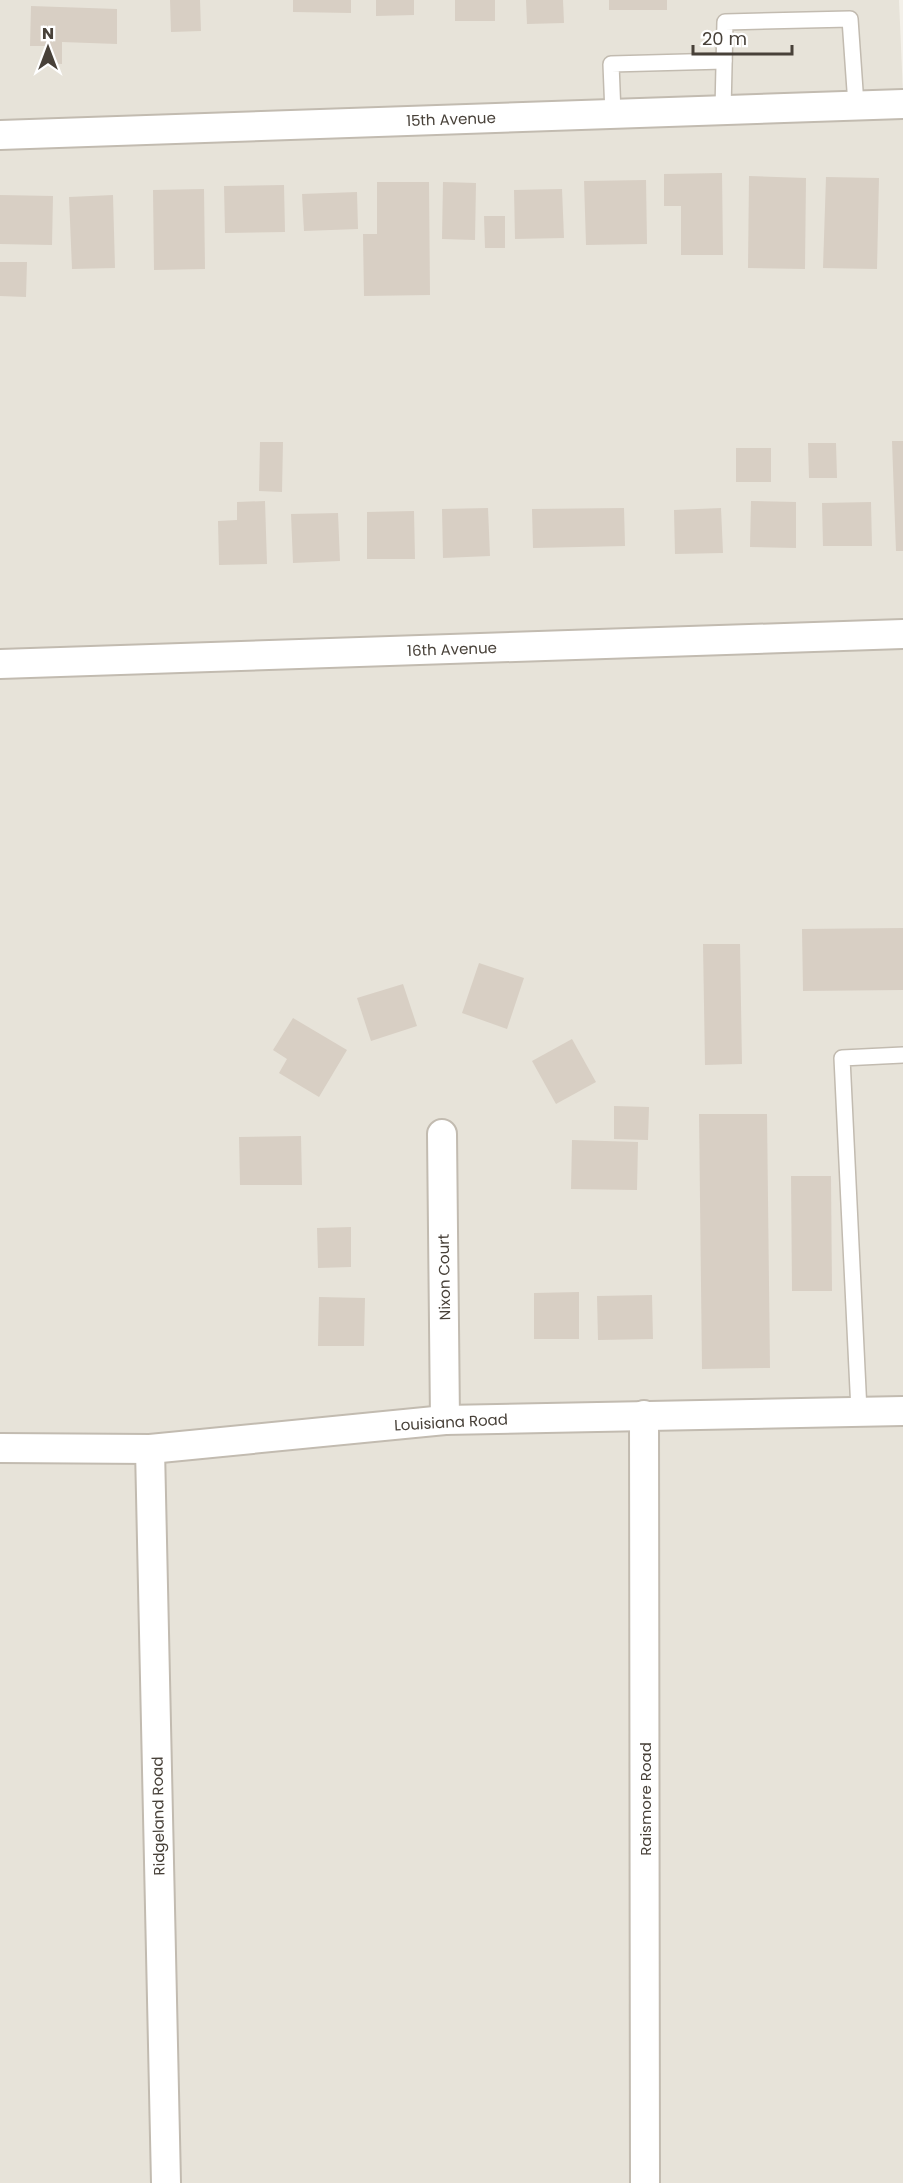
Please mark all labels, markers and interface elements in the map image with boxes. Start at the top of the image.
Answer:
north arrow [18,18,78,78]
scale bar [693,18,792,56]
text: N [42,22,54,45]
text: 20 m [702,26,747,51]
street label: 15th Avenue [406,107,496,131]
street label: 16th Avenue [407,637,497,661]
street label: Nixon Court [433,1234,455,1320]
street label: Louisiana Road [394,1409,508,1435]
street label: Raismore Road [635,1742,656,1856]
street label: Ridgeland Road [146,1756,170,1876]

